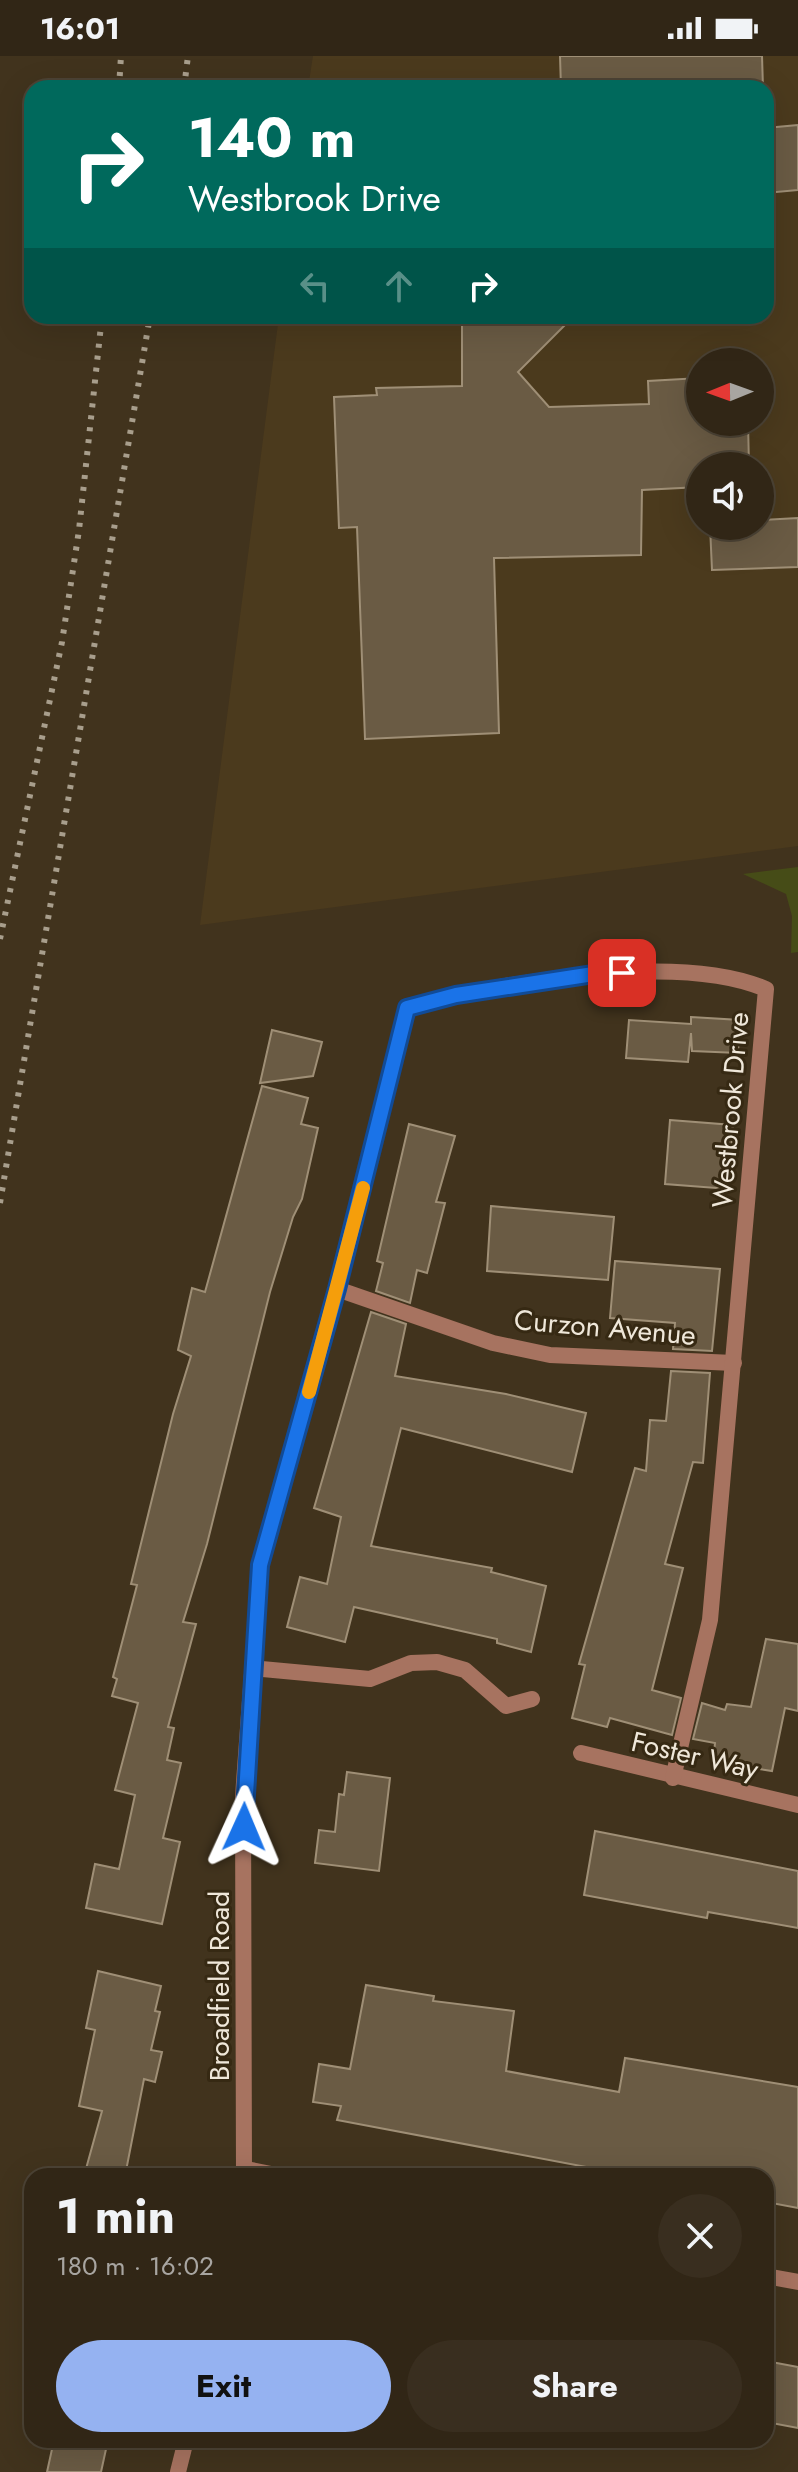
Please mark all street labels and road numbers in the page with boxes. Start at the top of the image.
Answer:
street label: Westbrook Drive [702,1010,759,1210]
street label: Curzon Avenue [512,1299,698,1356]
street label: Foster Way [627,1721,763,1790]
street label: Broadfield Road [199,1891,240,2081]

